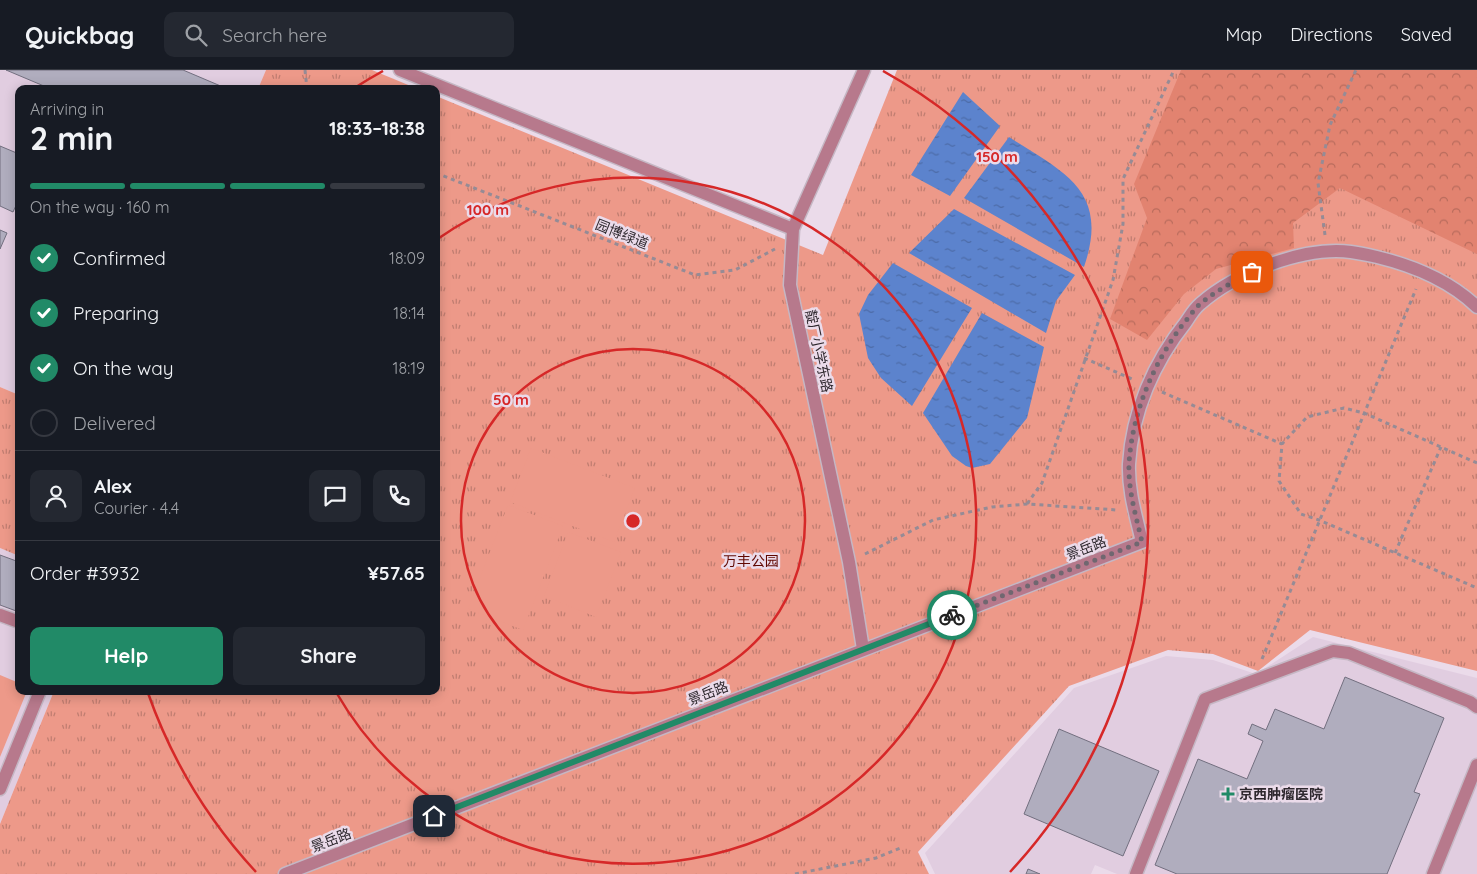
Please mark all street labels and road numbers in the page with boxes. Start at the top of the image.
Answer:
street label: 园博绿道 [593,215,651,253]
street label: 靛厂小学东路 [801,308,837,394]
street label: 景岳路 [1063,532,1109,564]
street label: 景岳路 [685,677,731,709]
street label: 景岳路 [308,824,354,856]

